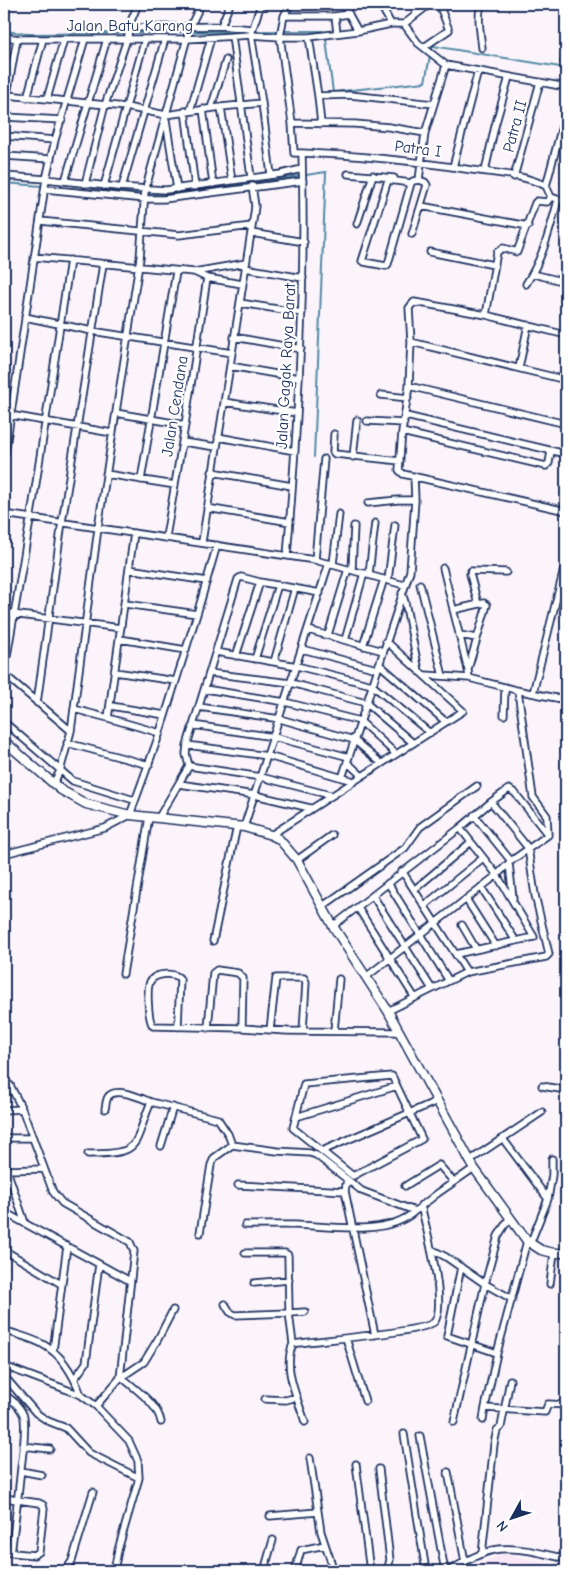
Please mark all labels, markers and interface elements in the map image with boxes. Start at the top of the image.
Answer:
street label: Jalan Batu Karang [67,17,193,35]
street label: Patra II [499,98,531,154]
street label: Patra I [393,137,442,161]
street label: Jalan Gagak Raya Barat [273,282,299,450]
street label: Jalan Cendana [158,354,192,458]
north arrow [488,1492,538,1542]
text: N [493,1517,512,1535]

